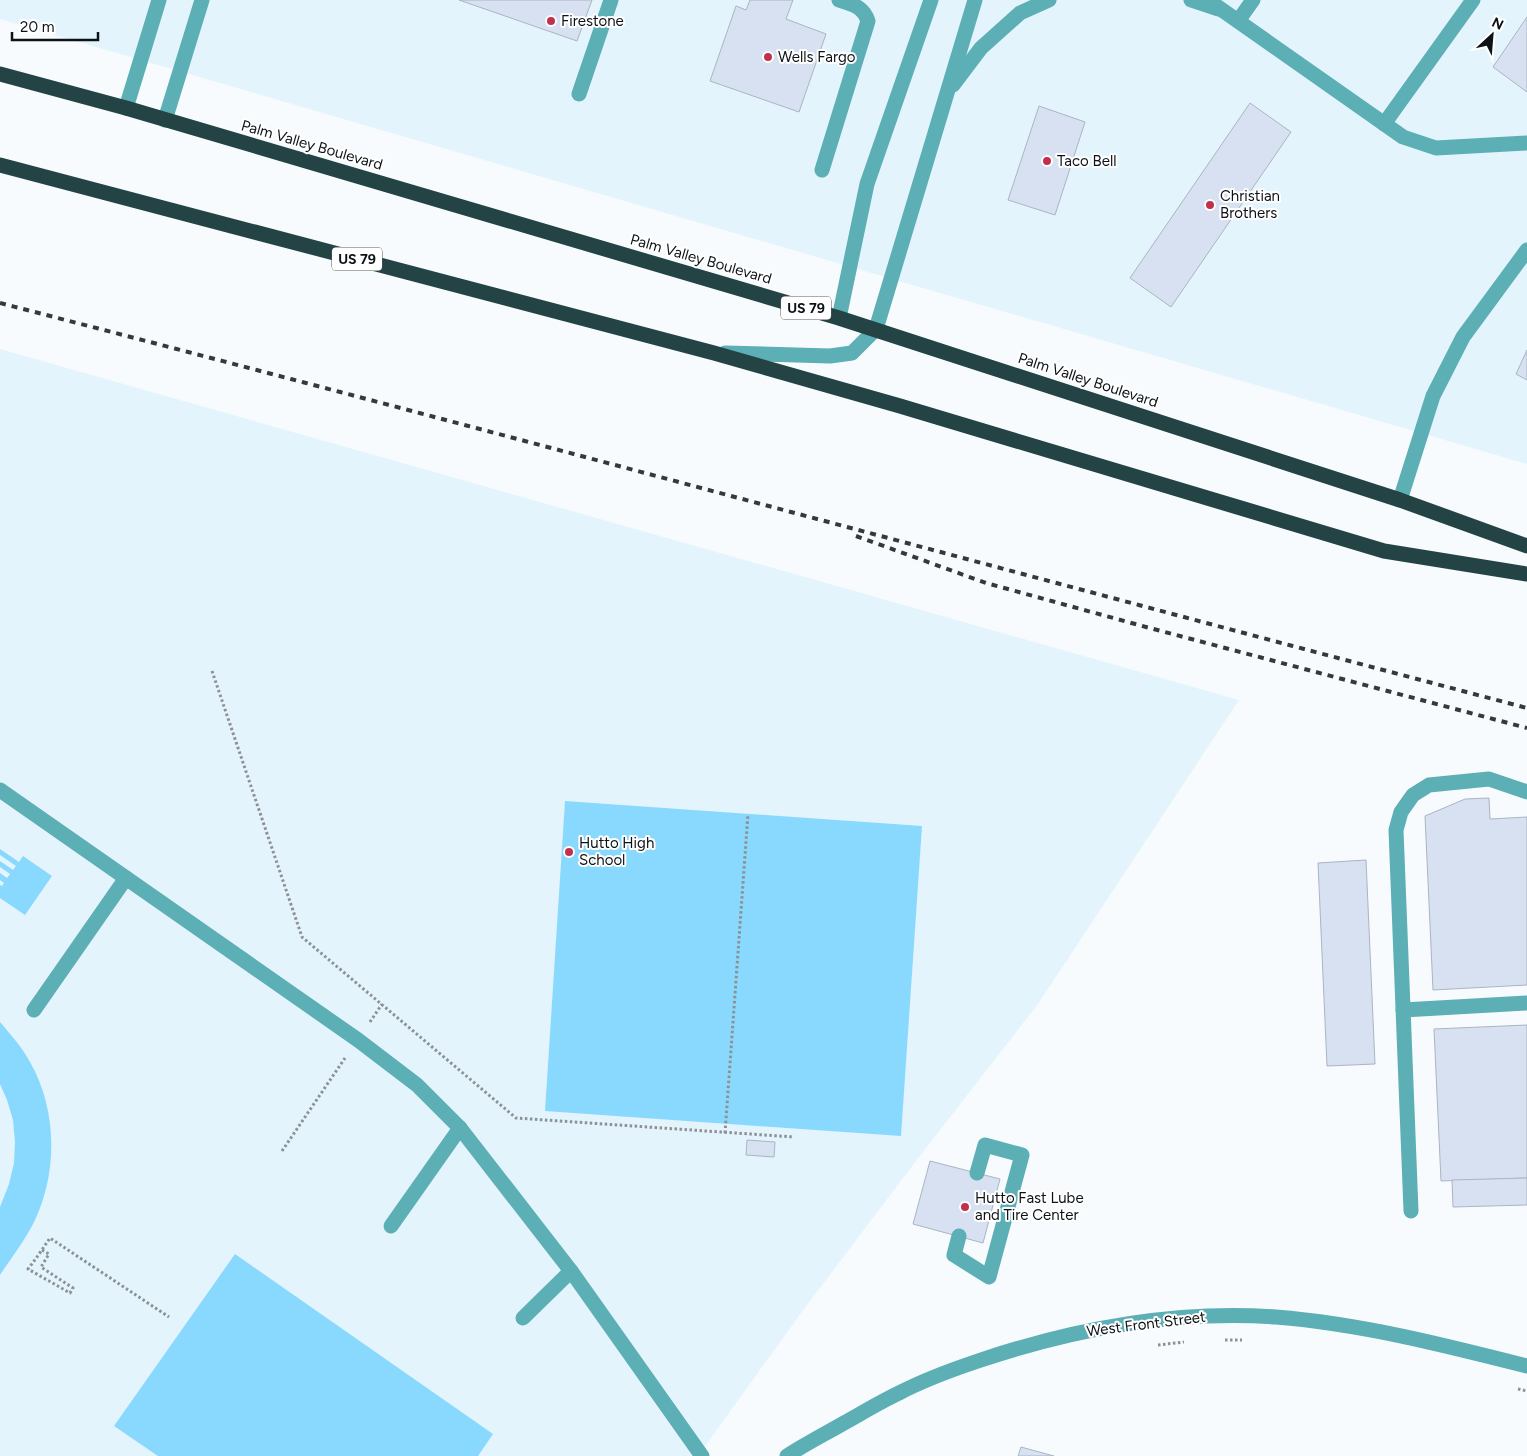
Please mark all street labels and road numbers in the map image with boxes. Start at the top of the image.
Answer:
street label: Palm Valley Boulevard [239,116,385,174]
street label: Palm Valley Boulevard [628,230,774,288]
road number: US 79 [332,248,382,270]
road number: US 79 [781,296,831,320]
street label: Palm Valley Boulevard [1016,349,1160,411]
street label: West Front Street [1085,1308,1207,1340]

